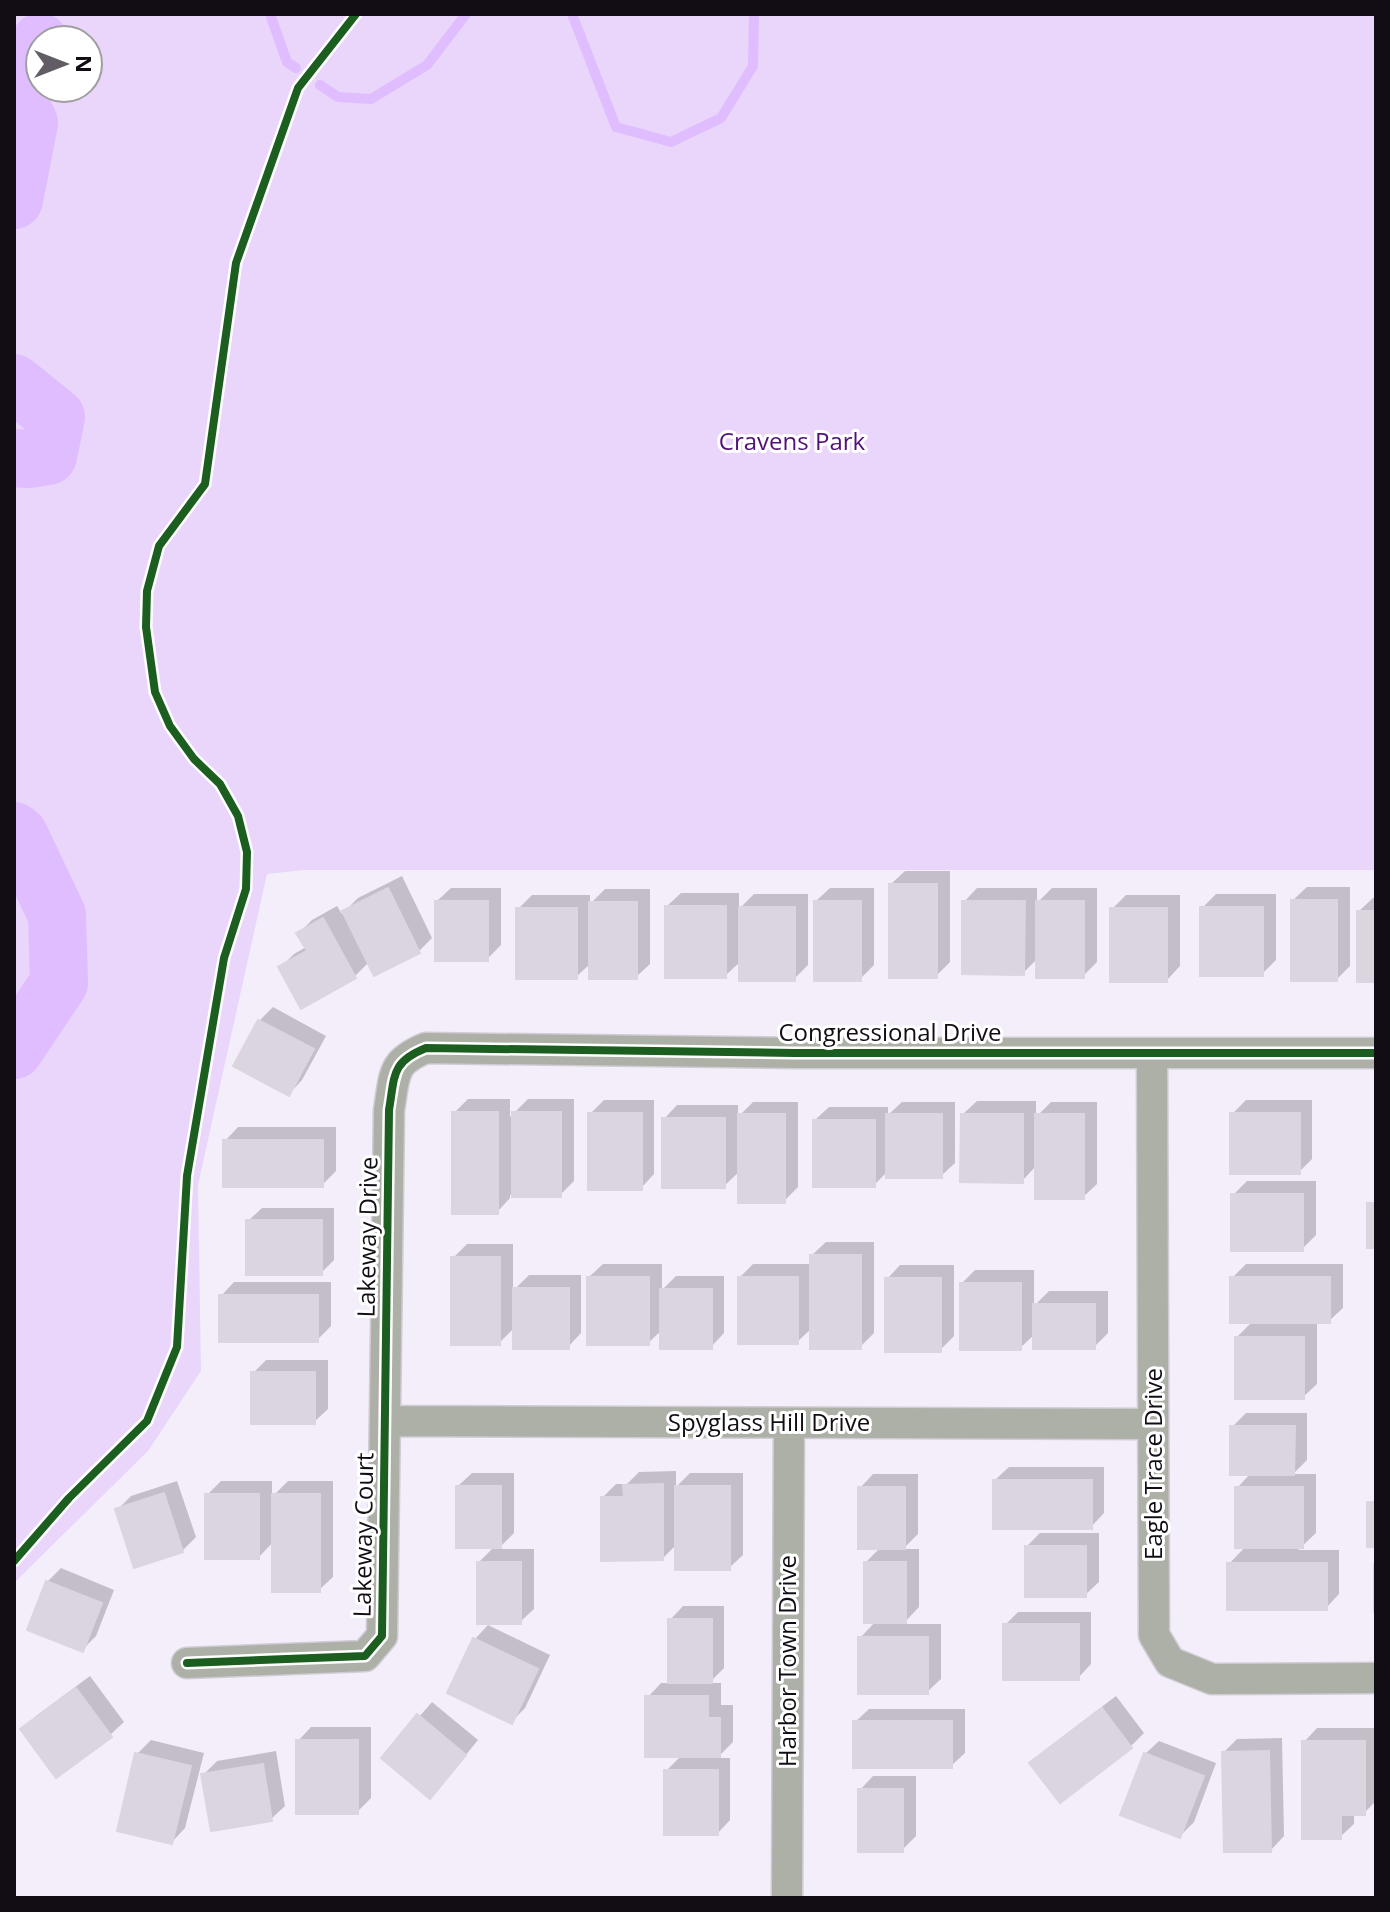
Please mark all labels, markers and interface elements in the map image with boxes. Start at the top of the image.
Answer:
north arrow [24,24,104,104]
text: N [70,55,100,73]
park label: Cravens Park [719,424,866,457]
street label: Congressional Drive [778,1015,1002,1048]
street label: Lakeway Drive [349,1156,384,1318]
street label: Eagle Trace Drive [1136,1368,1169,1560]
street label: Spyglass Hill Drive [668,1405,870,1438]
street label: Lakeway Court [345,1452,380,1618]
street label: Harbor Town Drive [770,1555,803,1767]

